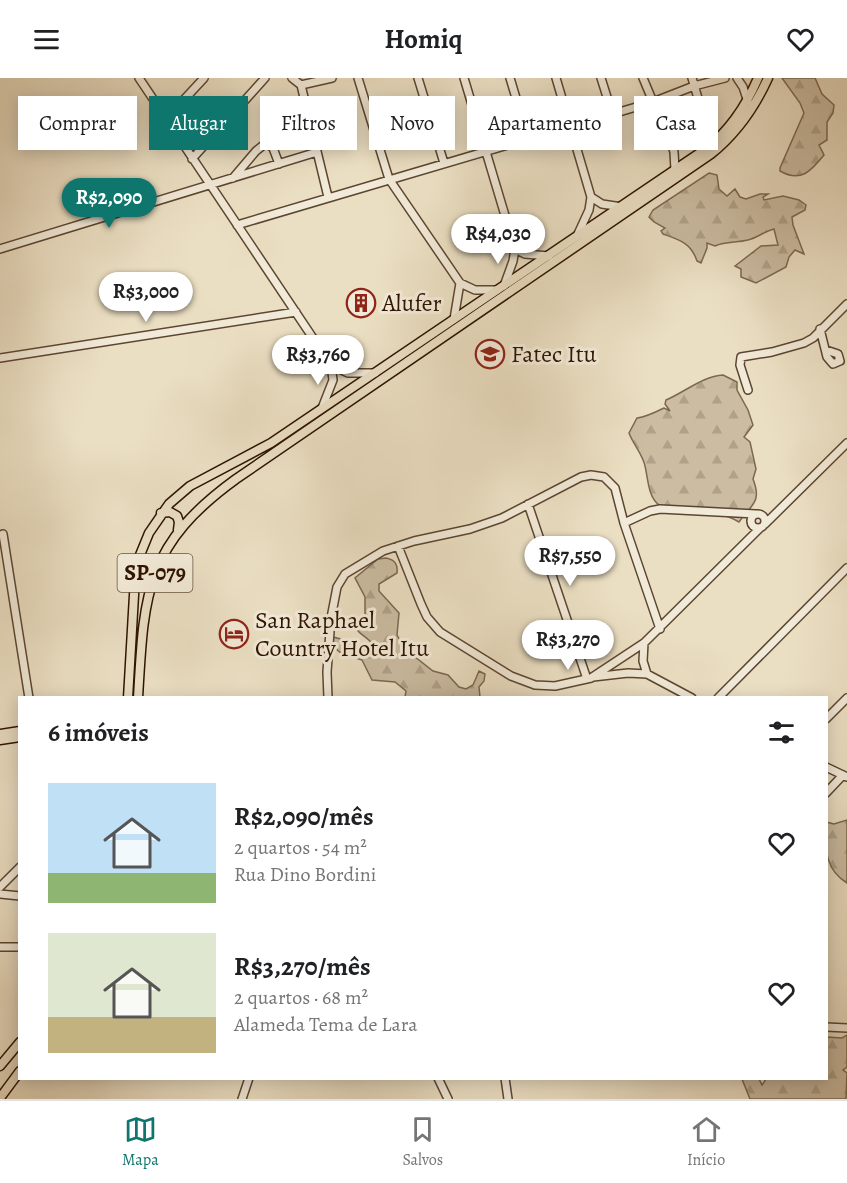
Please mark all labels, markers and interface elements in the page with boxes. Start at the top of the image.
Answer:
text: Homiq [384,21,463,57]
icon: menu [30,23,63,56]
icon: heart [784,23,817,56]
chip: Comprar [18,96,137,150]
chip: Alugar [149,96,248,150]
chip: Filtros [260,96,357,150]
chip: Novo [369,96,455,150]
chip: Apartamento [467,96,622,150]
chip: Casa [634,96,718,150]
pin: R$2,090 [54,178,164,229]
text: R$2,090 [76,184,142,211]
pin: R$4,030 [443,214,553,265]
text: R$4,030 [465,220,531,247]
pin: R$3,000 [91,272,201,323]
text: R$3,000 [113,278,179,305]
building icon: Alufer [345,287,377,319]
place label: Alufer [381,287,442,319]
pin: R$3,760 [263,335,373,386]
school or university icon: Fatec Itu [474,338,506,370]
place label: Fatec Itu [511,338,597,370]
text: R$3,760 [286,341,350,368]
pin: R$7,550 [515,536,625,587]
text: R$7,550 [538,542,602,569]
road number: SP-079 [118,554,192,592]
place label: San Raphael Country Hotel Itu [255,604,429,664]
hotel icon: San Raphael Country Hotel Itu [218,618,250,650]
pin: R$3,270 [513,620,623,671]
text: R$3,270 [536,626,600,653]
text: 6 imóveis [48,715,149,750]
icon: filters [765,716,798,749]
text: R$2,090/mês [234,799,374,834]
icon: home [96,807,168,879]
icon: heart [765,827,798,860]
text: 2 quartos · 54 m² [234,834,367,861]
text: Rua Dino Bordini [234,861,376,888]
text: R$3,270/mês [234,949,371,984]
icon: home [96,957,168,1029]
icon: heart [765,977,798,1010]
text: 2 quartos · 68 m² [234,984,368,1011]
text: Alameda Tema de Lara [234,1011,418,1038]
tab: Mapa [122,1113,159,1171]
tab: Salvos [402,1113,443,1171]
tab: Início [687,1113,725,1171]

